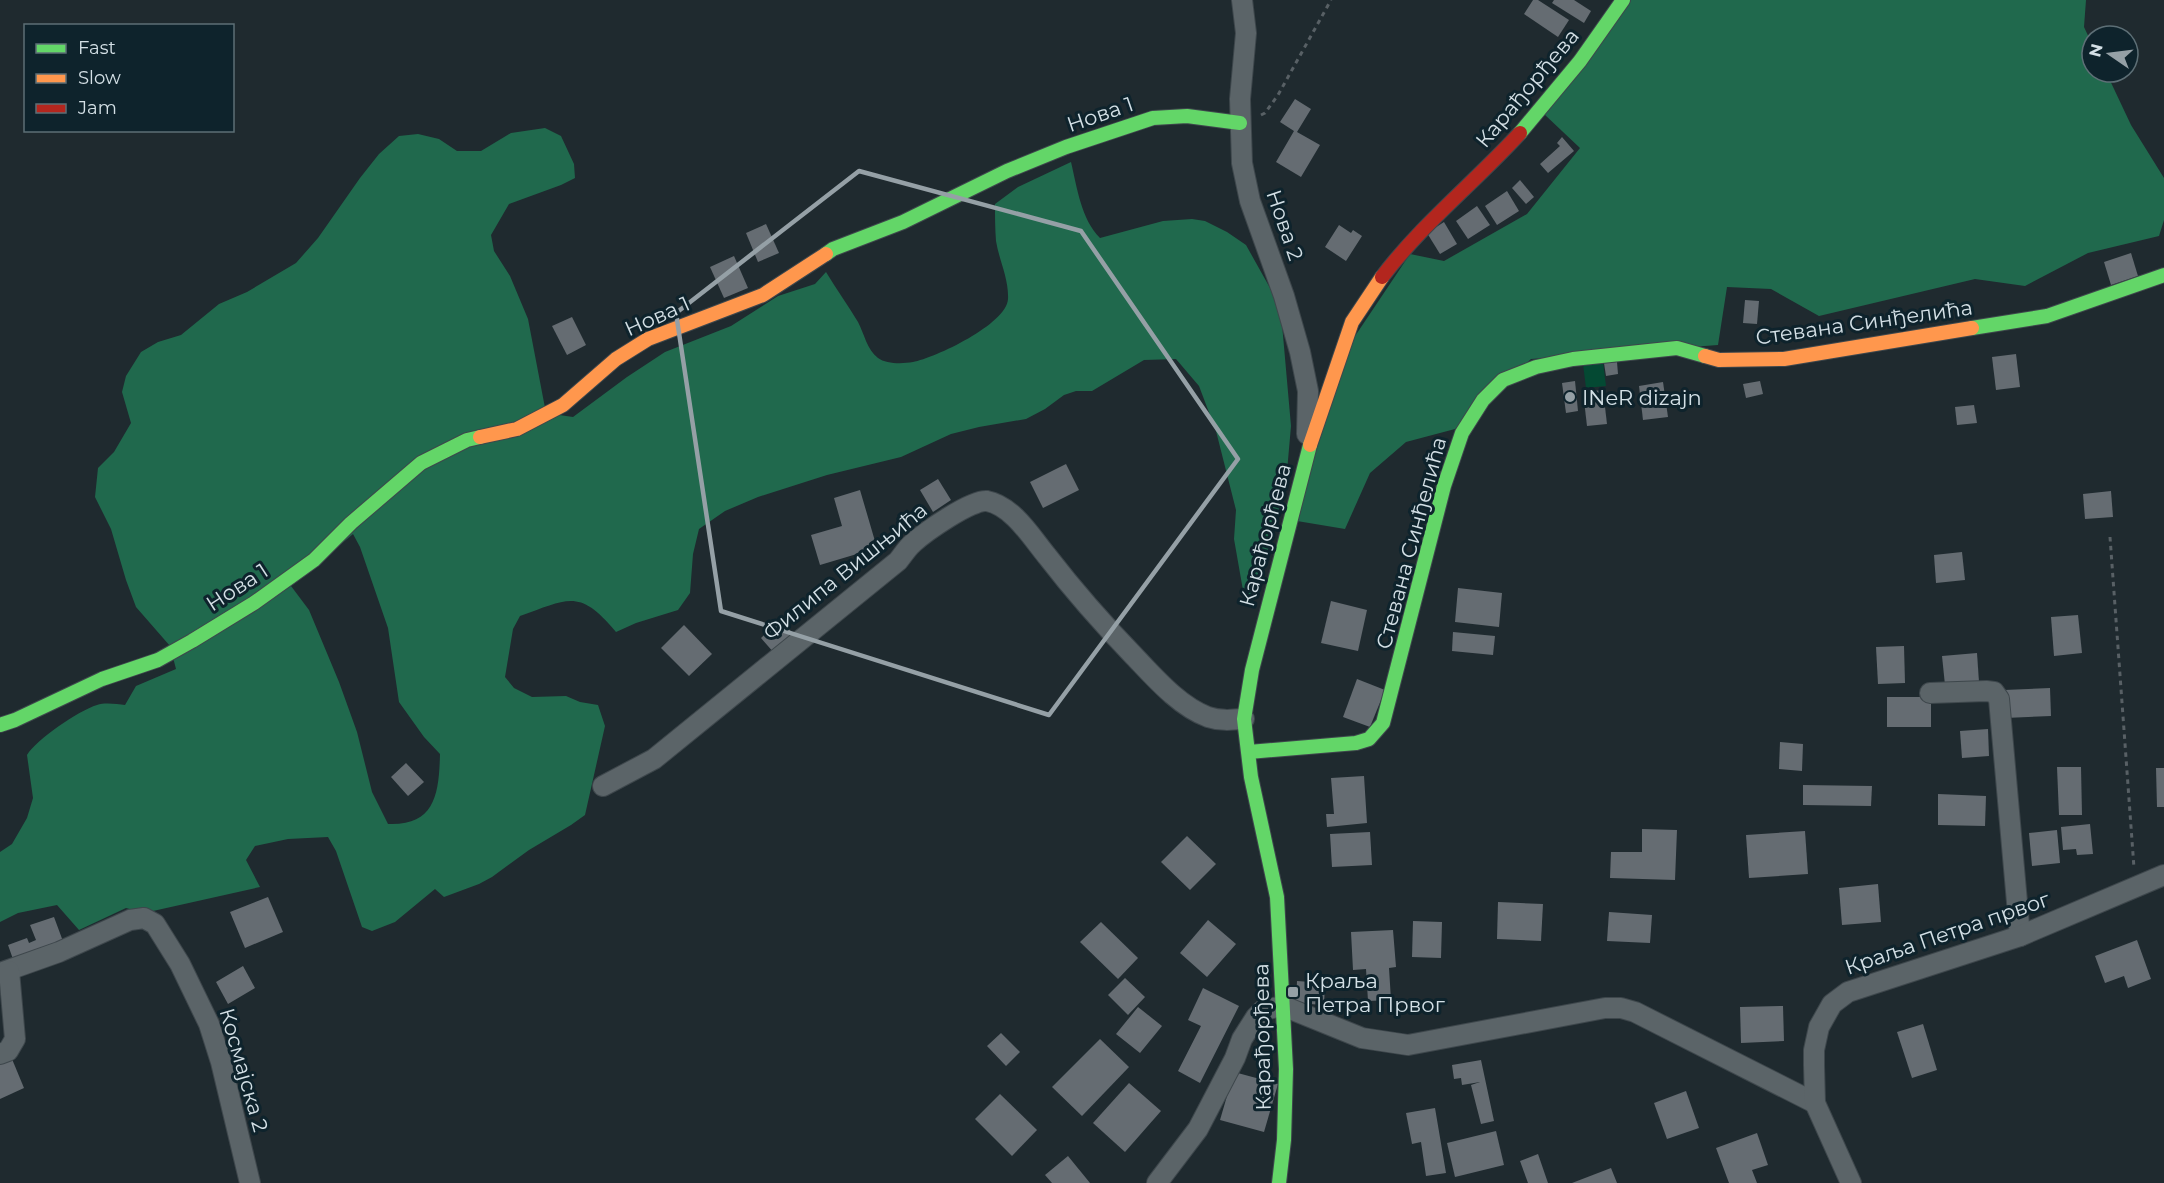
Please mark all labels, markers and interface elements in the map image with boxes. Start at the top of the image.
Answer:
legend [24,24,234,132]
street label: Карађорђева [1470,24,1584,152]
north arrow [2080,24,2140,84]
text: Fast [78,37,116,59]
text: N [2085,42,2107,59]
text: Slow [78,67,121,89]
street label: Нова 1 [1063,91,1137,137]
text: Jam [77,97,117,119]
street label: Нова 2 [1261,186,1309,264]
street label: Нова 1 [621,291,693,341]
street label: Стевана Синђелића [1754,294,1974,350]
place label: INeR dizajn [1582,385,1702,410]
marker: INeR dizajn [1563,390,1577,404]
street label: Стевана Синђелића [1371,434,1451,652]
street label: Карађорђева [1234,461,1296,609]
street label: Филипа Вишњића [758,497,932,645]
street label: Нова 1 [201,558,273,616]
street label: Краља Петра првог [1841,886,2053,980]
street label: Карађорђева [1248,963,1276,1111]
place label: Краља Петра Првог [1305,968,1445,1017]
marker: Краља Петра Првог [1286,985,1300,999]
street label: Космајска 2 [214,1005,274,1135]

